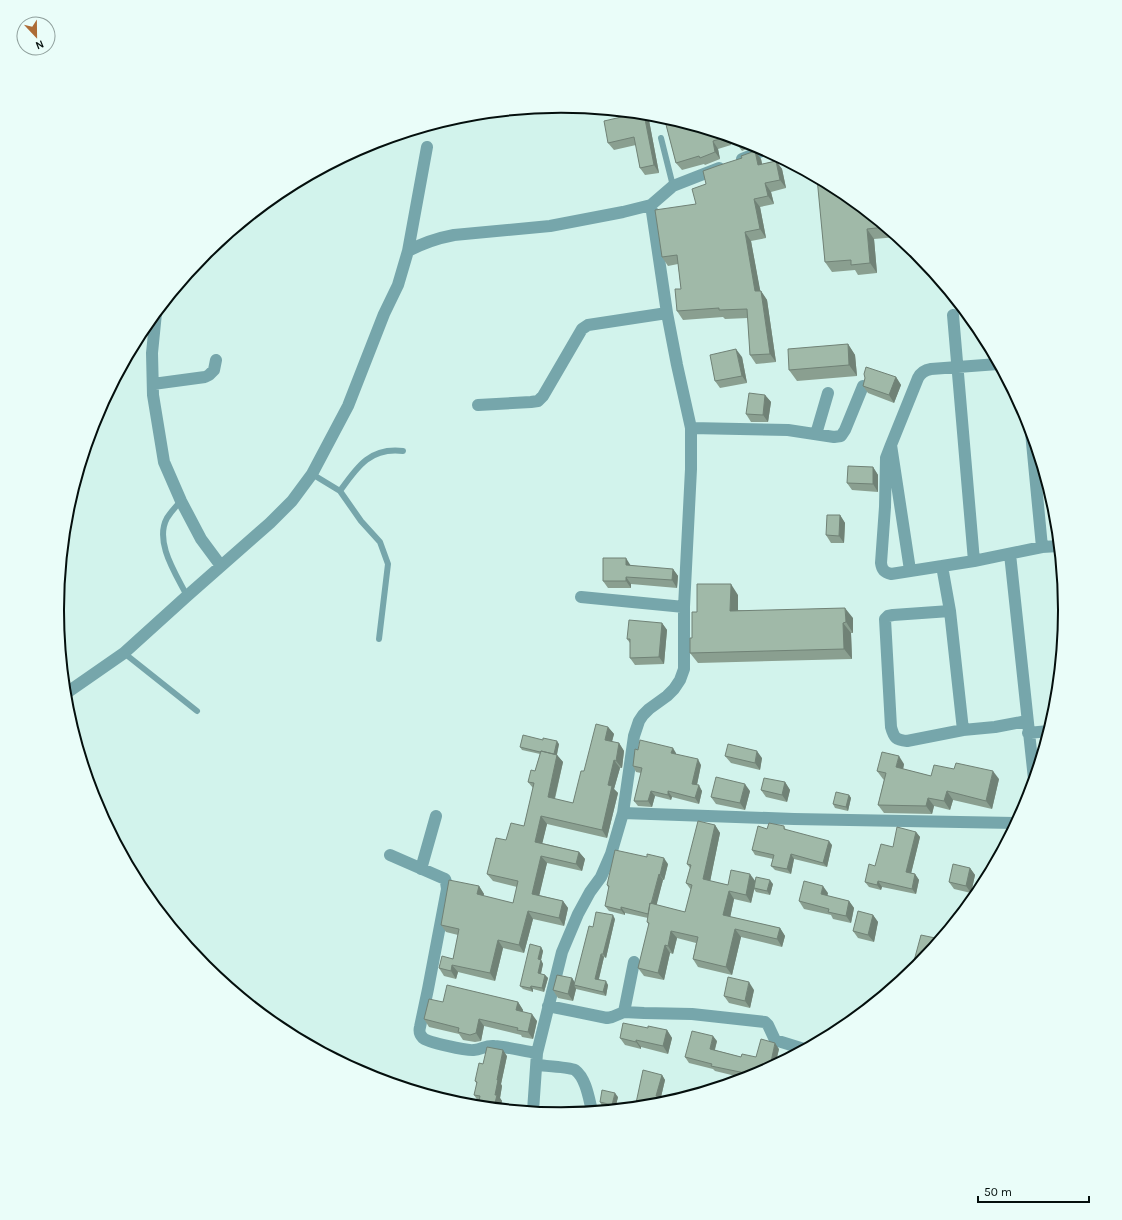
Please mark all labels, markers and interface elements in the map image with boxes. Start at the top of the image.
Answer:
north arrow [16,16,56,56]
text: N [33,37,46,52]
scale bar [978,1178,1089,1204]
text: 50 m [984,1185,1012,1199]

